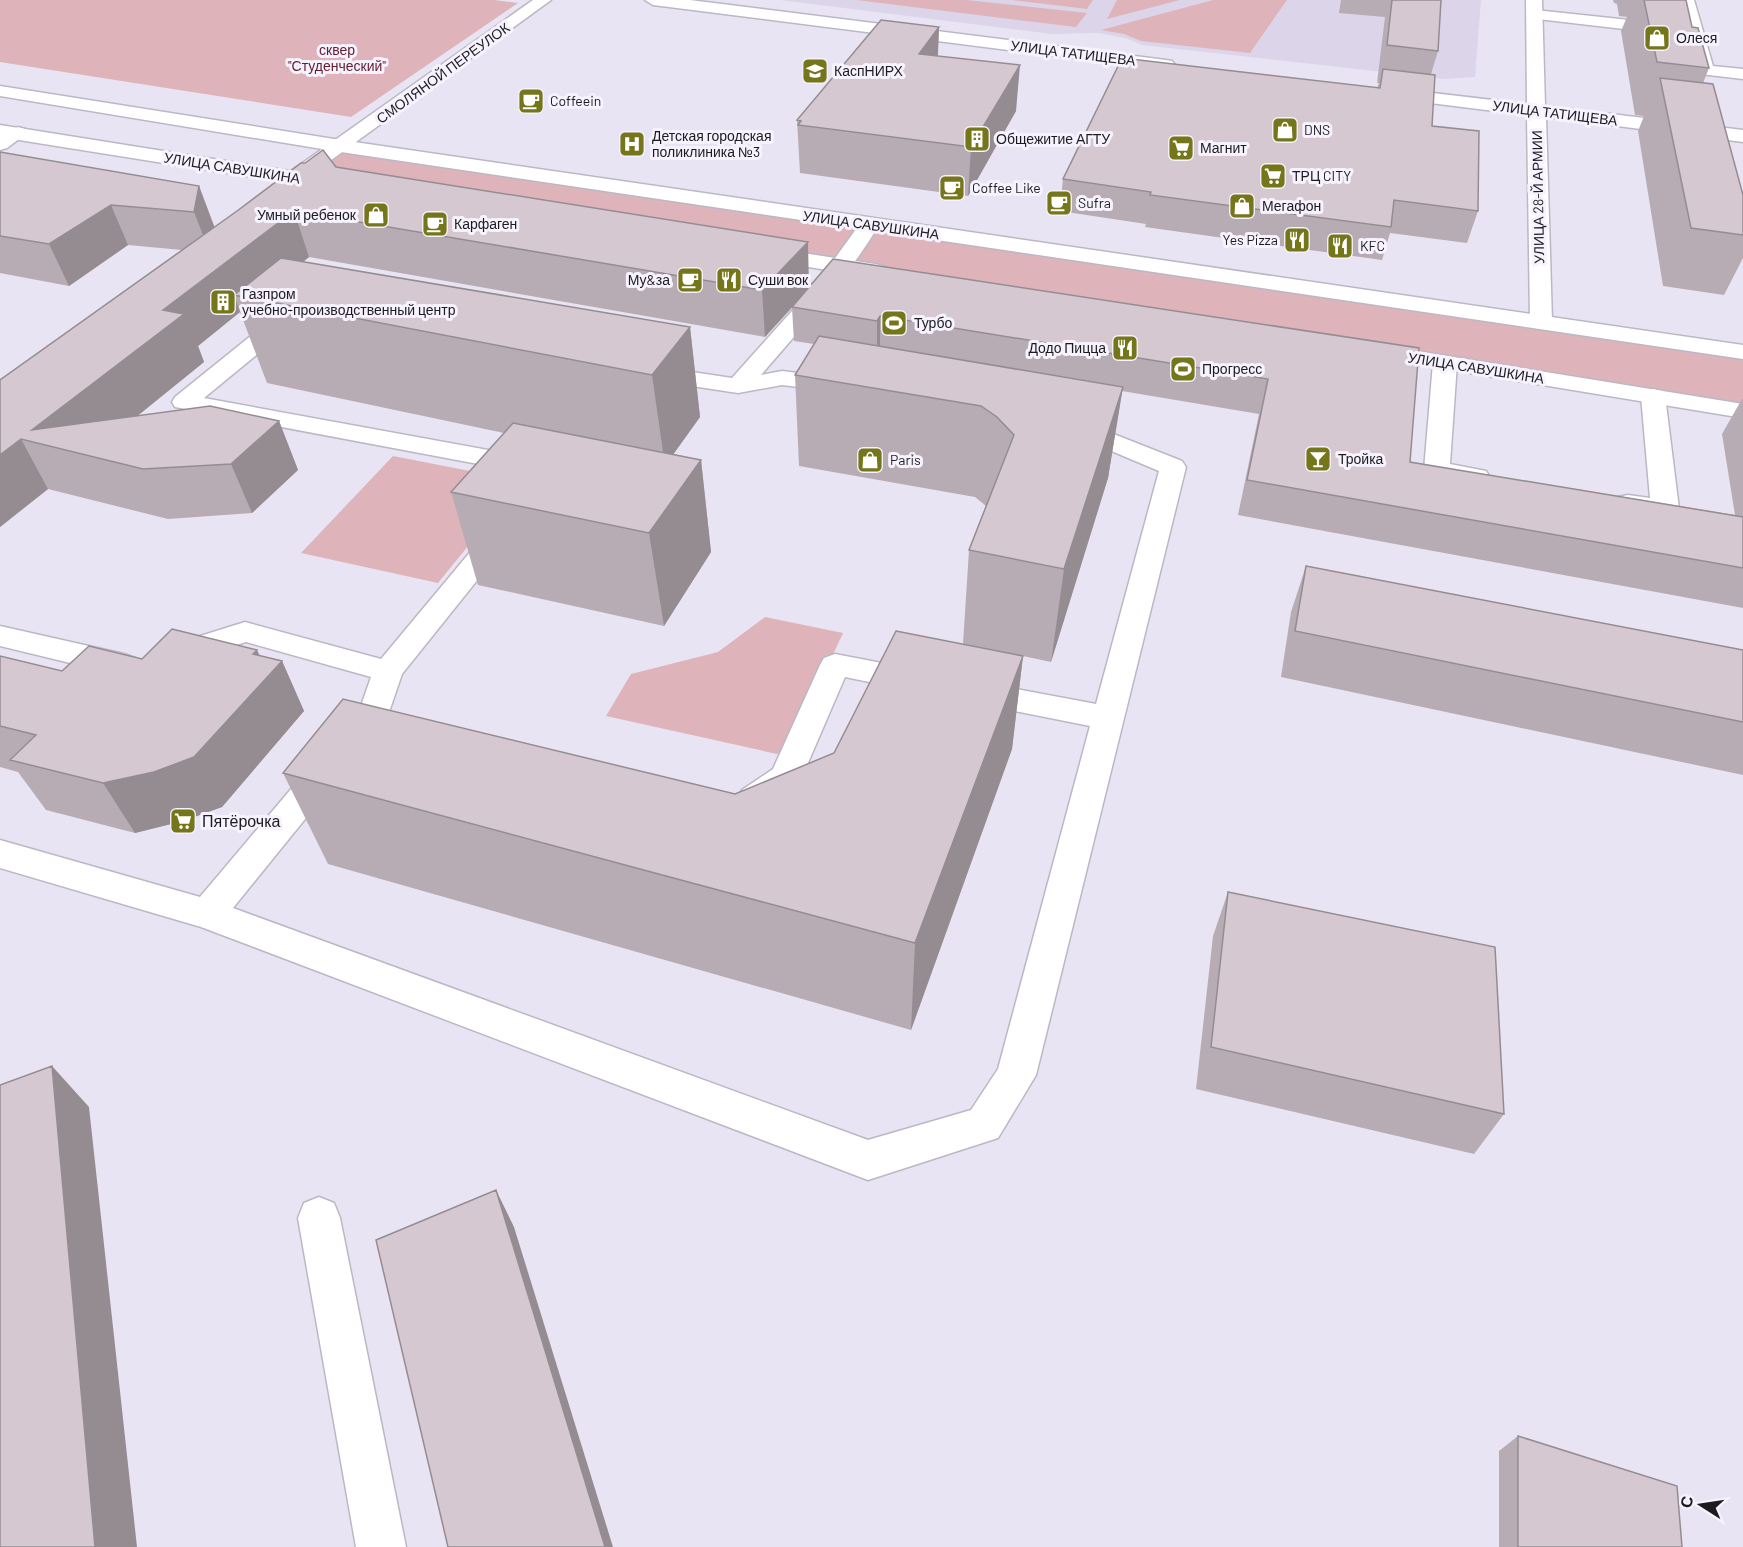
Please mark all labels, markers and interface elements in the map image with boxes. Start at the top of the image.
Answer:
street label: СМОЛЯНОЙ ПЕРЕУЛОК [373,18,513,127]
shop icon: Олеся [1642,23,1672,53]
place label: Олеся [1676,29,1717,46]
street label: УЛИЦА ТАТИЩЕВА [1010,36,1137,69]
park label: сквер "Студенческий" [288,41,386,74]
school or university icon: КаспНИРХ [800,56,830,86]
place label: КаспНИРХ [834,62,903,79]
cafe icon: Coffeein [516,86,546,116]
place label: Coffeein [550,92,601,109]
street label: УЛИЦА ТАТИЩЕВА [1492,96,1619,129]
shop icon: DNS [1270,115,1300,145]
place label: DNS [1304,121,1330,138]
building icon: Общежитие АГТУ [962,124,992,154]
place label: Детская городская поликлиника №3 [652,127,771,160]
hospital icon: Детская городская поликлиника №3 [617,129,647,159]
place label: Общежитие АГТУ [996,130,1110,147]
street label: УЛИЦА 28-Й АРМИИ [1528,130,1547,264]
supermarket icon: Магнит [1166,133,1196,163]
place label: Магнит [1200,139,1247,156]
street label: УЛИЦА САВУШКИНА [163,148,302,187]
supermarket icon: ТРЦ CITY [1258,161,1288,191]
place label: ТРЦ CITY [1292,167,1351,184]
cafe icon: Coffee Like [937,173,967,203]
place label: Coffee Like [972,179,1041,196]
cafe icon: Sufra [1044,188,1074,218]
shop icon: Мегафон [1227,191,1257,221]
place label: Sufra [1078,194,1111,211]
place label: Мегафон [1262,197,1321,214]
shop icon: Умный ребенок [361,200,391,230]
place label: Умный ребенок [257,206,357,223]
street label: УЛИЦА САВУШКИНА [802,207,941,243]
cafe icon: Карфаген [420,209,450,239]
place label: Карфаген [454,215,517,232]
restaurant icon: Yes Pizza [1282,225,1312,255]
place label: Yes Pizza [1223,231,1278,248]
restaurant icon: KFC [1325,231,1355,261]
place label: KFC [1360,237,1385,254]
cafe icon: Му&за [675,265,705,295]
restaurant icon: Суши вок [714,265,744,295]
place label: Му&за [628,271,670,288]
place label: Суши вок [748,271,809,288]
place label: Газпром учебно-производственный центр [242,285,456,318]
building icon: Газпром учебно-производственный центр [208,287,238,317]
sports icon: Турбо [879,308,909,338]
place label: Турбо [914,314,952,331]
restaurant icon: Додо Пицца [1110,333,1140,363]
place label: Додо Пицца [1028,339,1106,356]
street label: УЛИЦА САВУШКИНА [1407,348,1546,387]
sports icon: Прогресс [1168,354,1198,384]
place label: Прогресс [1202,360,1262,377]
bar icon: Тройка [1303,444,1333,474]
shop icon: Paris [855,445,885,475]
place label: Тройка [1338,450,1384,467]
place label: Paris [890,451,921,468]
supermarket icon: Пятёрочка [168,806,198,836]
place label: Пятёрочка [202,811,281,830]
north arrow [1671,1475,1731,1535]
text: С [1675,1494,1696,1509]

